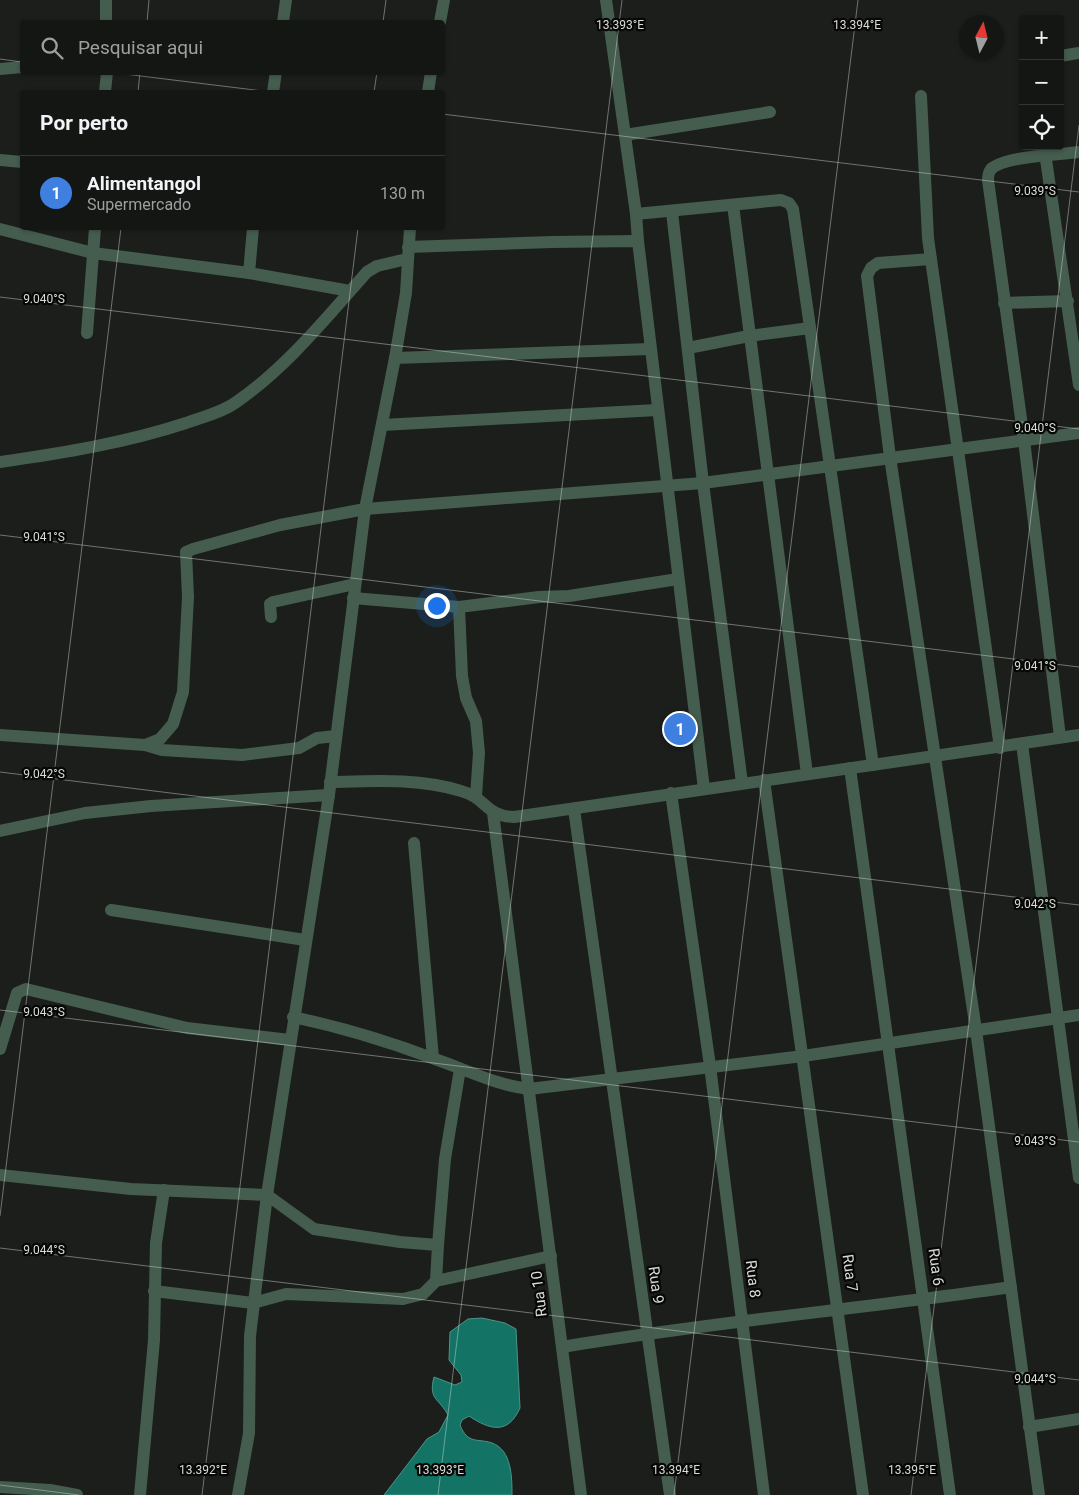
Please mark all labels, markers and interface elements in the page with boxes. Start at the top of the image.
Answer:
north arrow [959,15,1004,60]
map controls [1019,15,1064,150]
button: + [1019,15,1064,60]
text: 13.393°E [596,18,644,32]
text: 13.394°E [833,18,881,32]
search box [20,20,445,75]
icon: search [38,34,66,62]
text: Pesquisar aqui [78,36,203,59]
button: − [1019,60,1064,105]
button: locate [1019,105,1064,150]
text: Por perto [40,111,128,135]
text: Alimentangol [87,172,201,195]
text: 1 [51,184,61,203]
text: 130 m [380,184,425,203]
text: 9.039°S [1014,184,1056,198]
text: Supermercado [87,195,191,214]
text: 9.040°S [23,292,65,306]
text: 9.040°S [1014,421,1056,435]
text: 9.041°S [23,530,65,544]
your location [424,593,450,619]
text: 9.041°S [1014,659,1056,673]
pin: 1 [664,710,696,748]
text: 9.042°S [23,767,65,781]
text: 9.042°S [1014,897,1056,911]
text: 9.043°S [23,1005,65,1019]
text: 9.043°S [1014,1134,1056,1148]
text: 9.044°S [23,1243,65,1257]
street label: Rua 6 [924,1247,948,1287]
street label: Rua 7 [838,1253,862,1293]
street label: Rua 8 [742,1259,764,1299]
street label: Rua 9 [644,1265,668,1305]
street label: Rua 10 [527,1270,551,1318]
text: 9.044°S [1014,1372,1056,1386]
text: 13.392°E [179,1463,227,1477]
text: 13.393°E [416,1463,464,1477]
text: 13.394°E [652,1463,700,1477]
text: 13.395°E [888,1463,936,1477]

